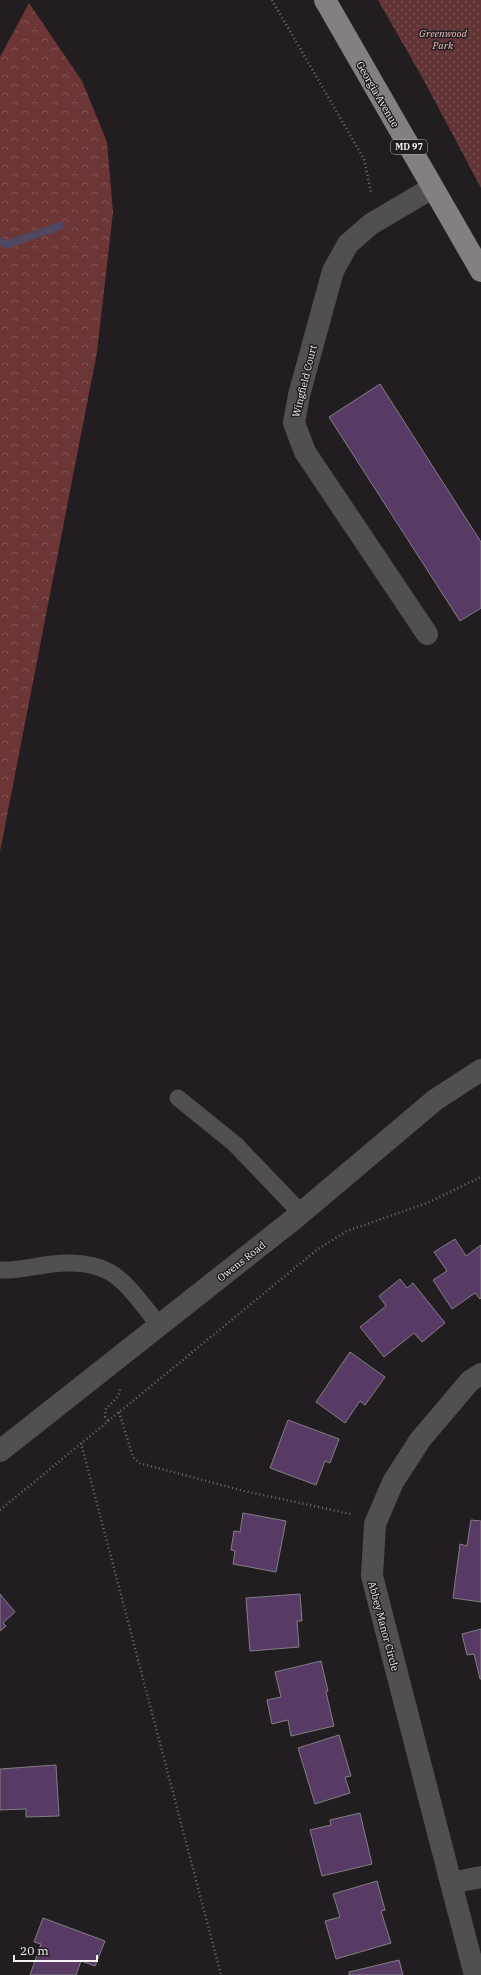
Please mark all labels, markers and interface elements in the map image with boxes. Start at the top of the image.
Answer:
park label: Greenwood Park [419,27,467,52]
street label: Georgia Avenue [353,59,402,130]
road number: MD 97 [391,140,427,154]
street label: Wingfield Court [289,343,320,419]
street label: Owens Road [215,1238,268,1284]
street label: Abbey Manor Circle [365,1580,402,1672]
scale bar [14,1937,97,1963]
text: 20 m [20,1943,49,1958]

